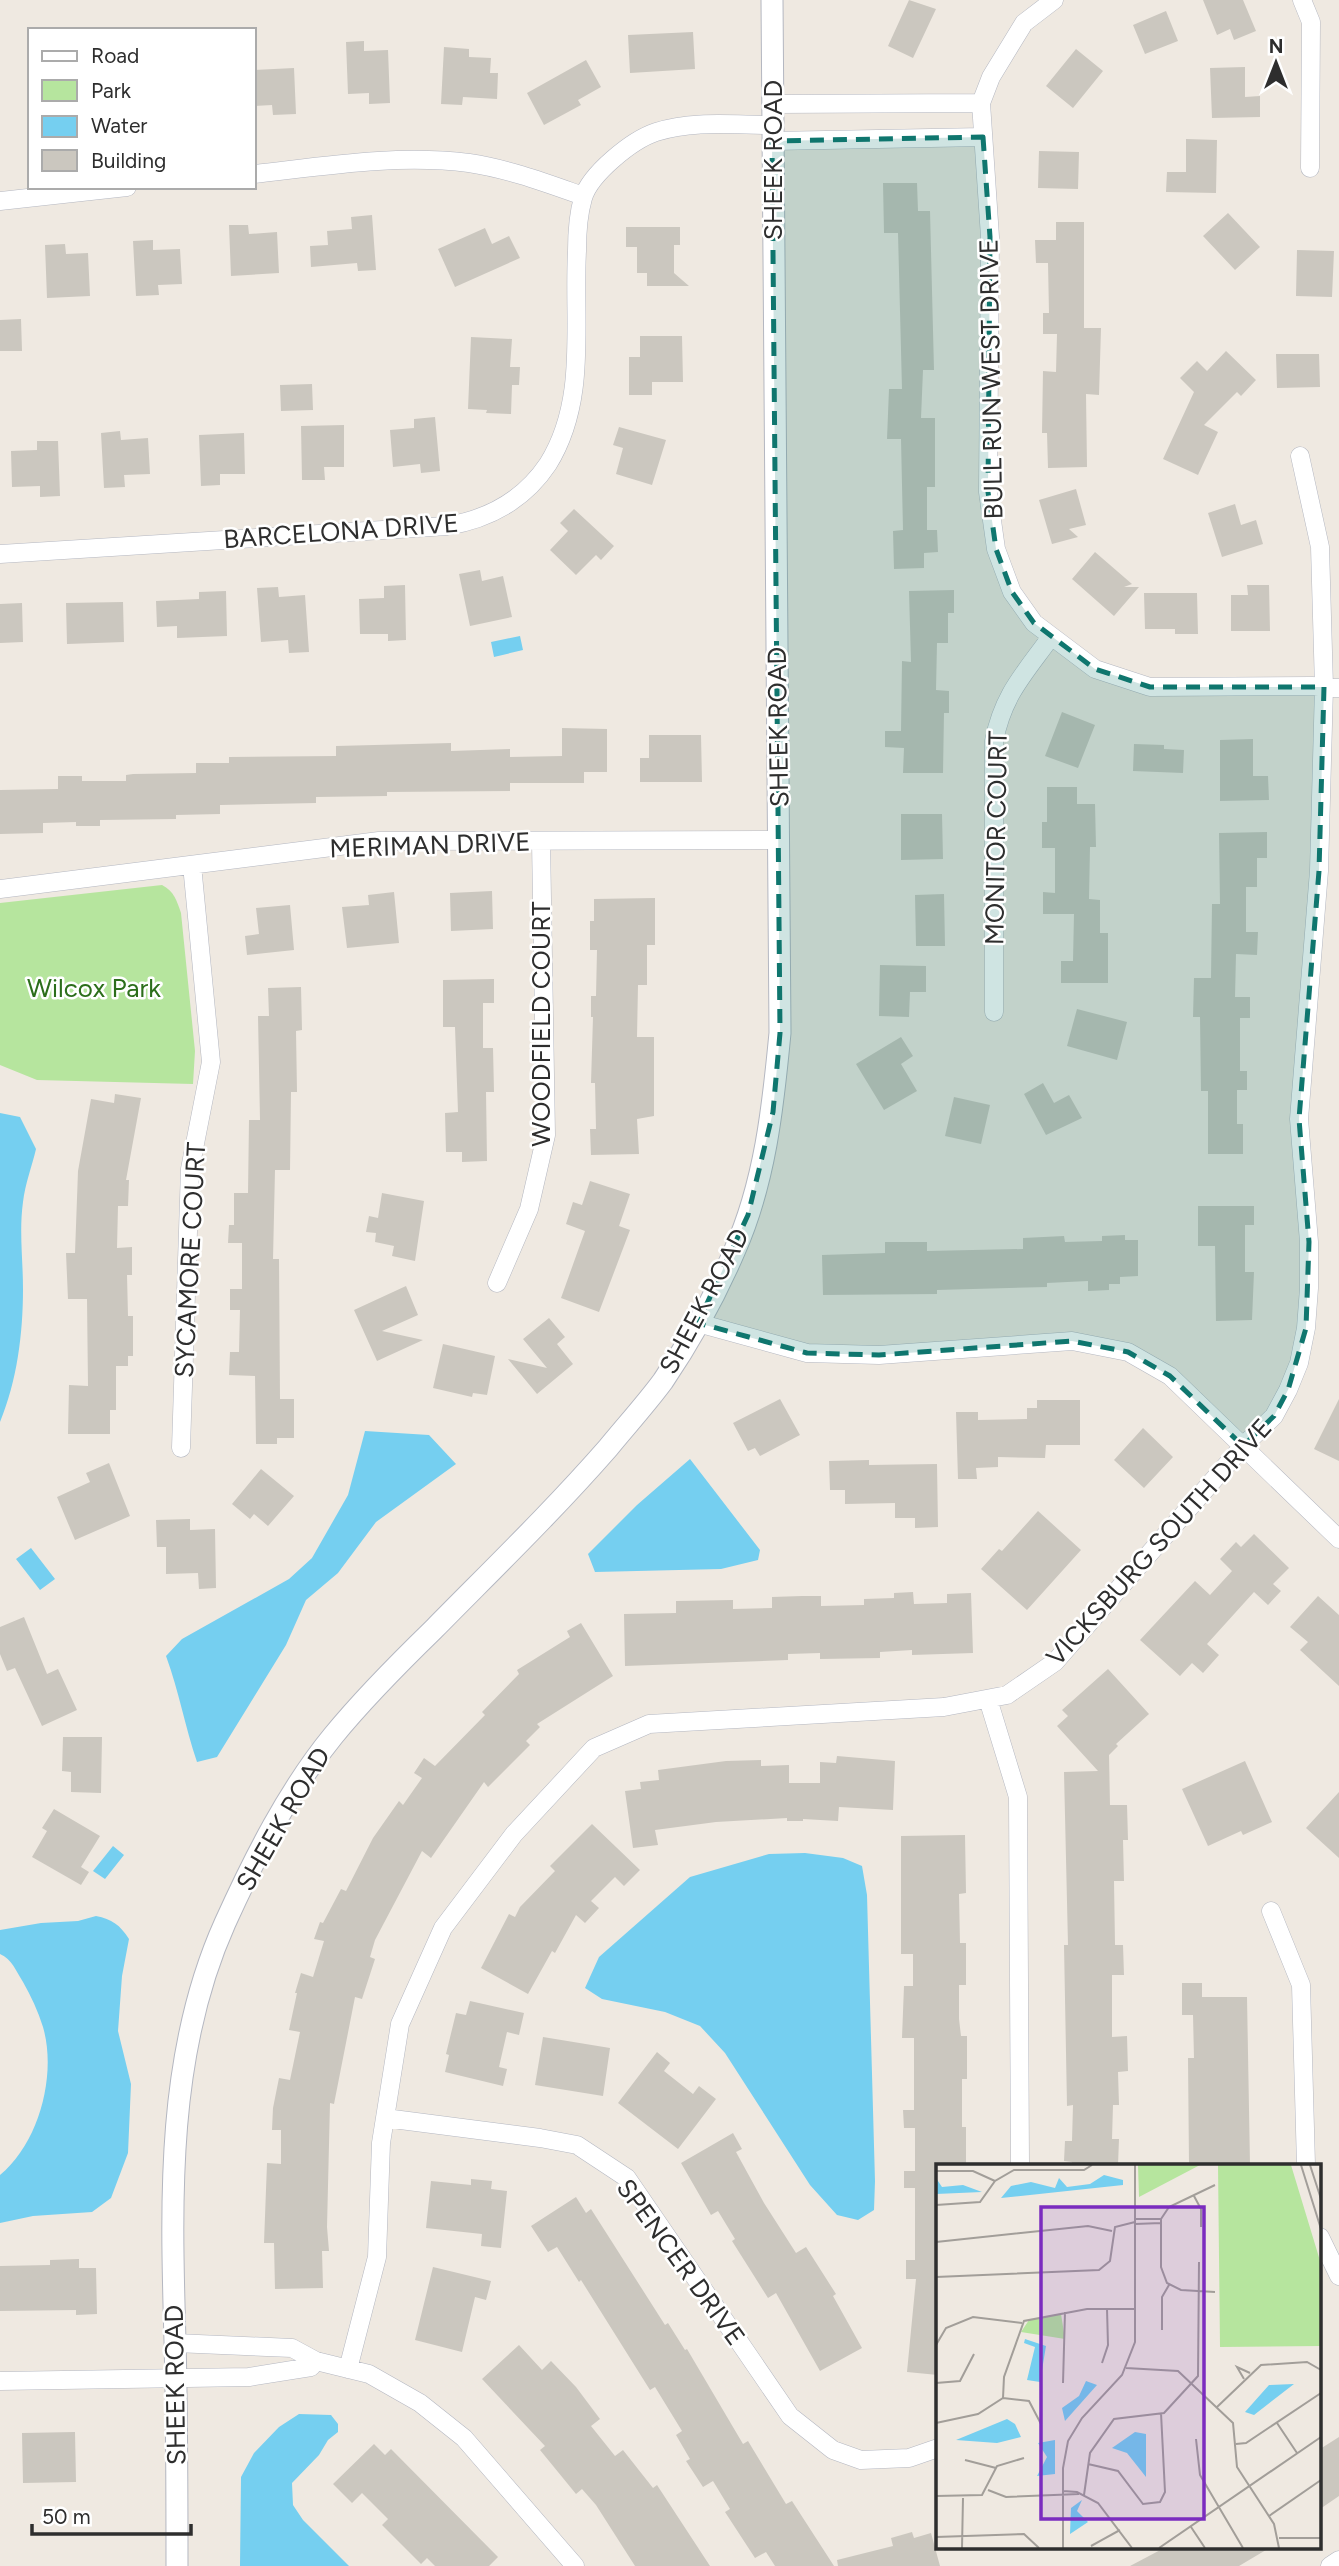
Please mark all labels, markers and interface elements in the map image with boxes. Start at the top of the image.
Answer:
legend [28,28,256,189]
north arrow [1241,28,1311,98]
text: N [1269,35,1283,58]
text: Road [91,43,139,68]
text: Park [91,78,132,103]
street label: SHEEK ROAD [757,80,789,240]
text: Water [91,113,147,138]
text: Building [91,148,166,173]
street label: BULL RUN WEST DRIVE [973,238,1009,520]
street label: BARCELONA DRIVE [222,507,460,555]
street label: SHEEK ROAD [761,646,795,808]
street label: MONITOR COURT [978,730,1014,945]
street label: MERIMAN DRIVE [329,825,531,865]
street label: WOODFIELD COURT [525,901,557,1147]
park label: Wilcox Park [27,972,161,1004]
street label: SYCAMORE COURT [168,1141,212,1379]
street label: SHEEK ROAD [652,1223,756,1379]
street label: VICKSBURG SOUTH DRIVE [1040,1412,1278,1672]
street label: SHEEK ROAD [229,1742,337,1896]
inset map [936,2164,1322,2548]
street label: SPENCER DRIVE [610,2173,752,2351]
street label: SHEEK ROAD [158,2304,192,2466]
scale bar [32,2492,191,2536]
text: 50 m [42,2504,91,2529]

